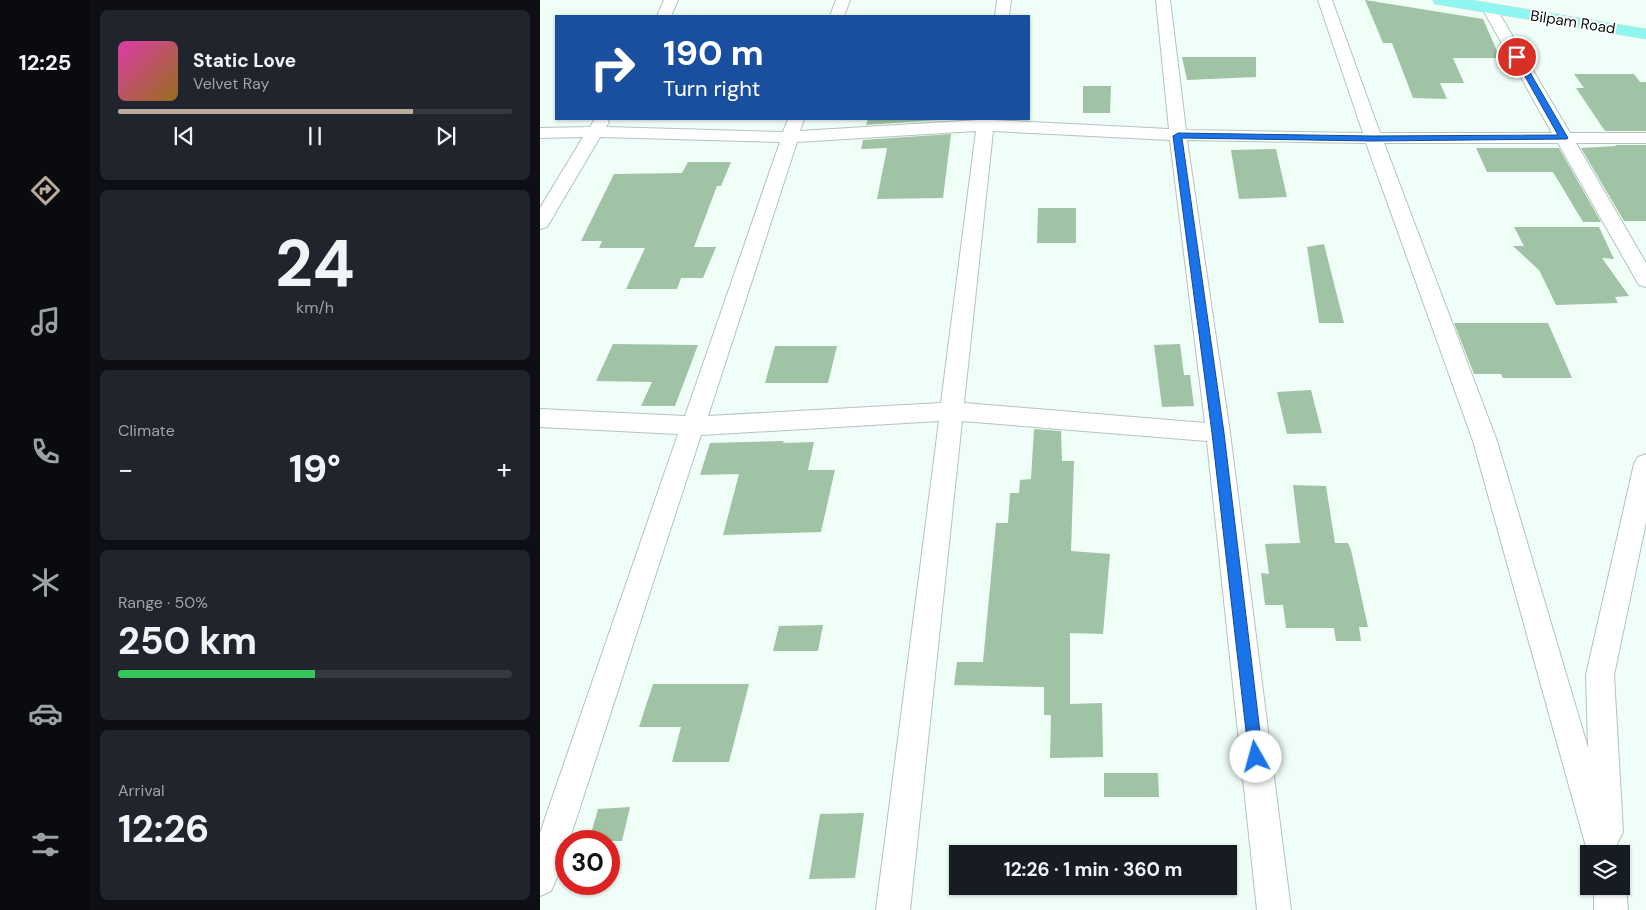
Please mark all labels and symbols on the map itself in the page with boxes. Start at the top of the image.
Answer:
street label: Bilpam Road [1529,5,1617,39]
pin [1496,36,1538,78]
position arrow [1229,730,1281,782]
speed limit sign: 30 [555,830,620,895]

